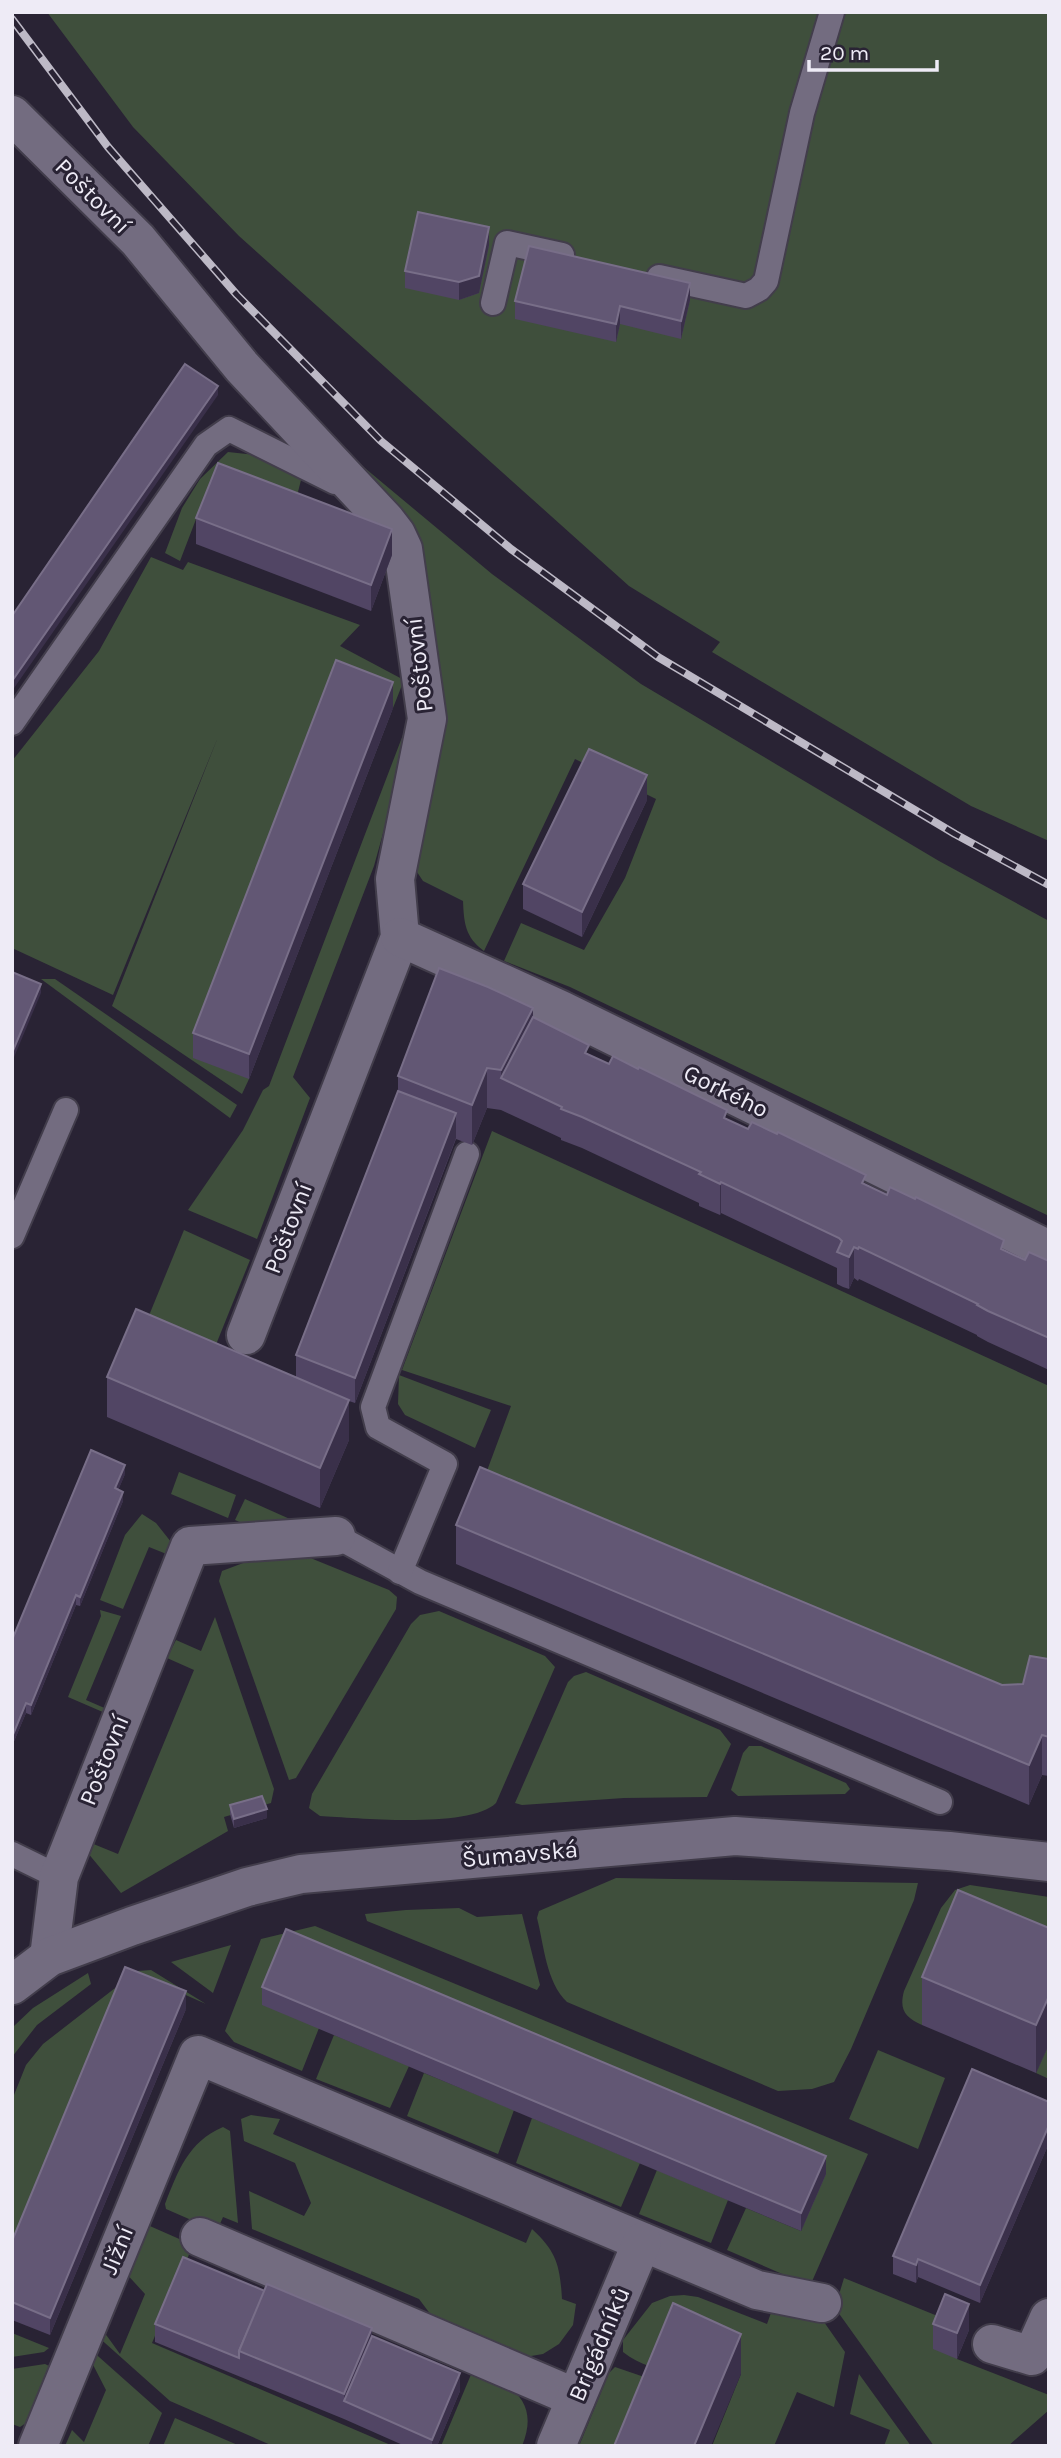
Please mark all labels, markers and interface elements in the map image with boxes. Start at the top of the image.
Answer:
scale bar [809,28,937,72]
text: 20 m [820,41,869,65]
street label: Poštovní [50,153,137,240]
street label: Poštovní [399,615,439,714]
street label: Gorkého [679,1059,773,1123]
street label: Poštovní [258,1178,318,1277]
street label: Poštovní [73,1710,135,1809]
street label: Šumavská [461,1834,579,1873]
street label: Jižní [95,2221,140,2278]
street label: Brigádníků [562,2283,636,2405]

